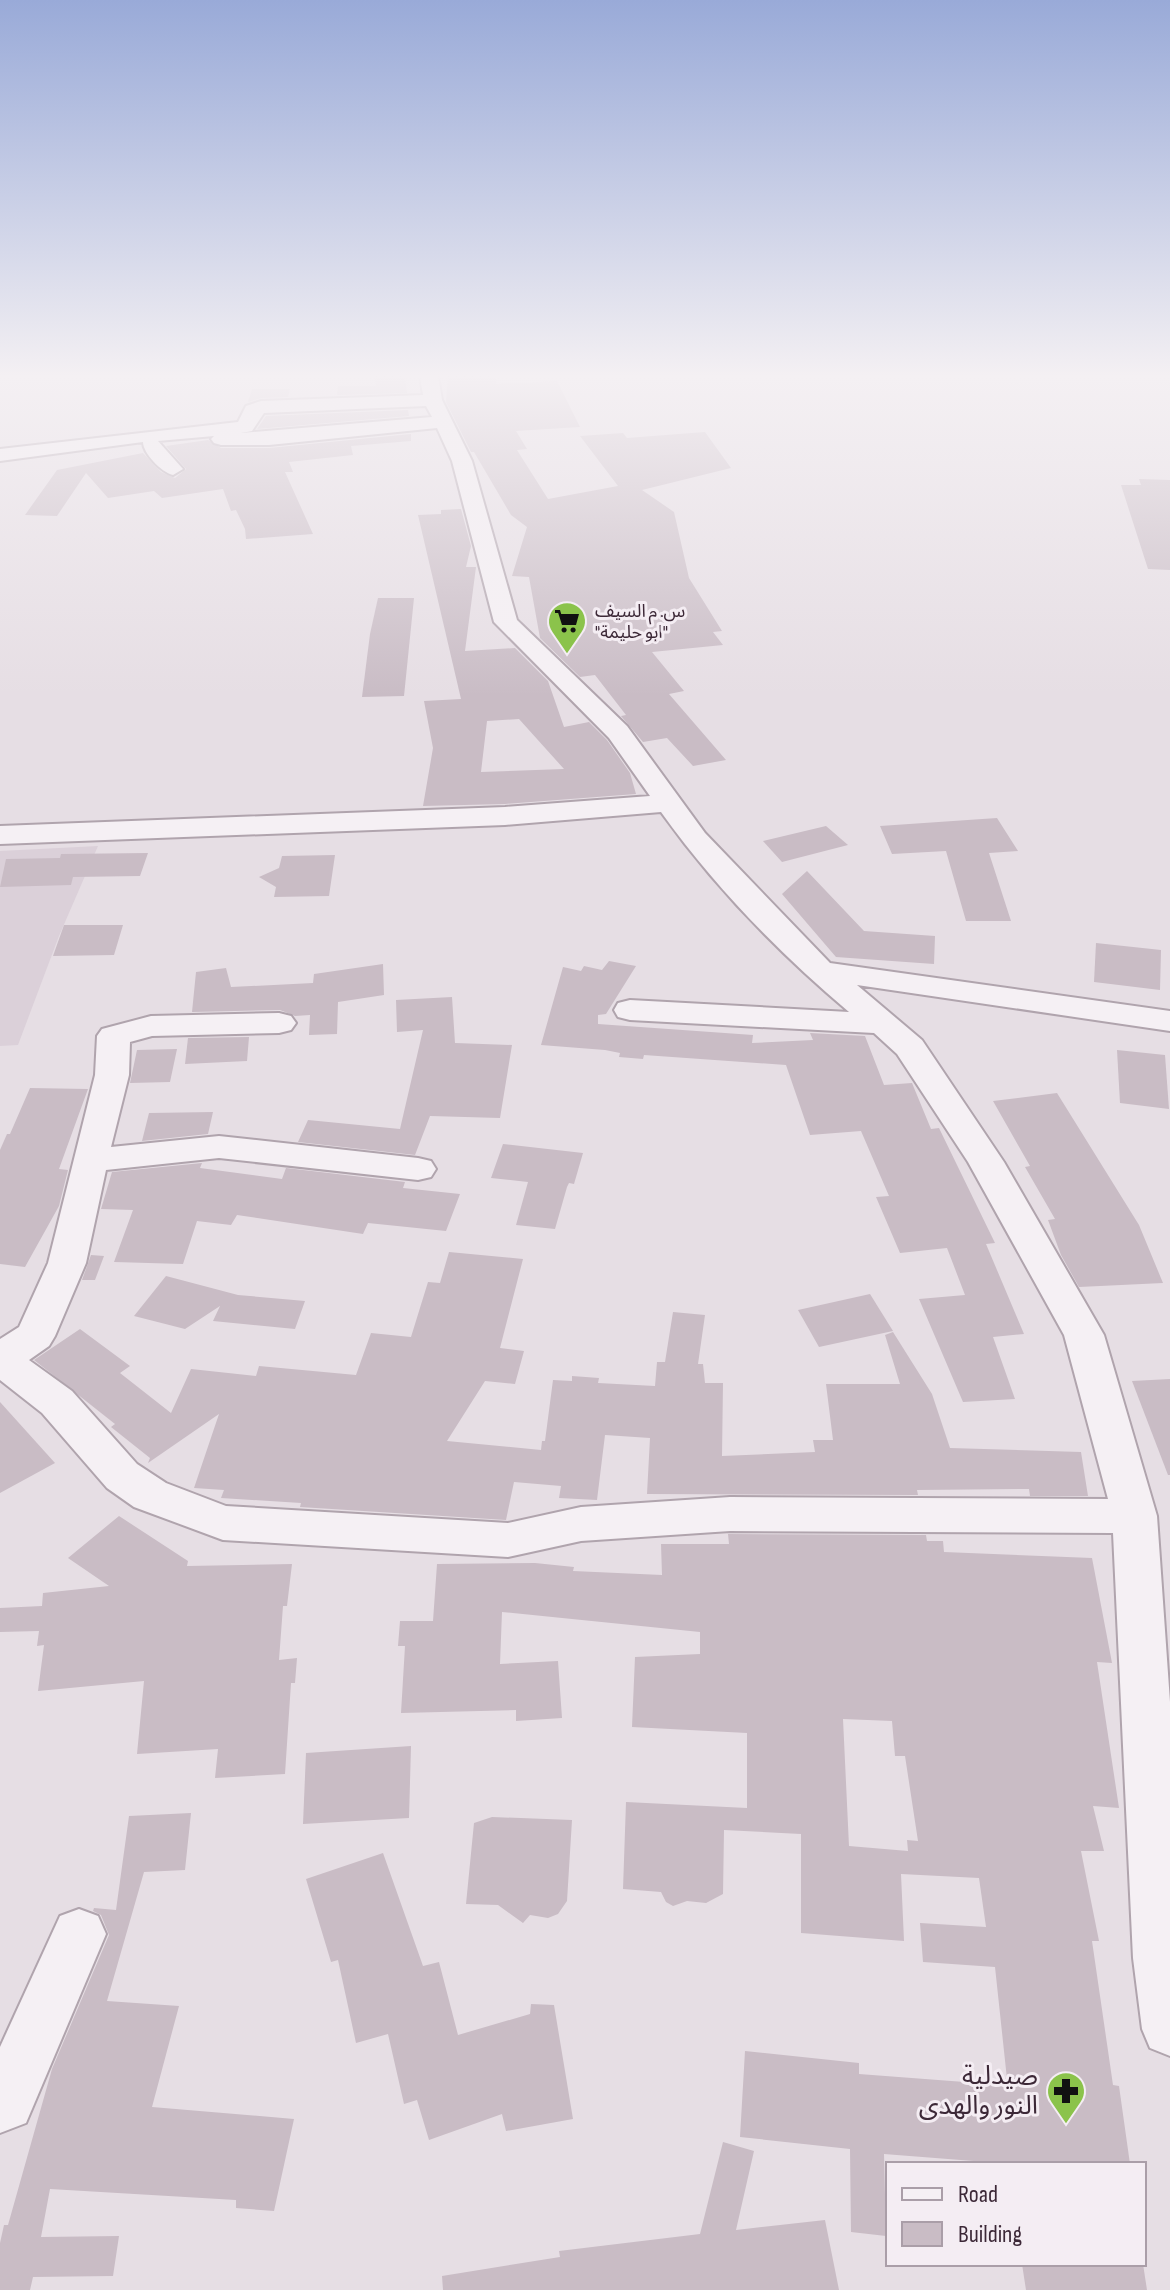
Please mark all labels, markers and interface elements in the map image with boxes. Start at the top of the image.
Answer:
supermarket icon: س. م السيف "ابو حليمة" [546,600,588,655]
place label: س. م السيف "ابو حليمة" [595,601,685,643]
place label: صيدلية النور والهدى [919,2061,1038,2122]
pharmacy icon: صيدلية النور والهدى [1045,2070,1087,2125]
legend [886,2162,1146,2266]
text: Road [958,2180,998,2209]
text: Building [958,2220,1022,2249]

